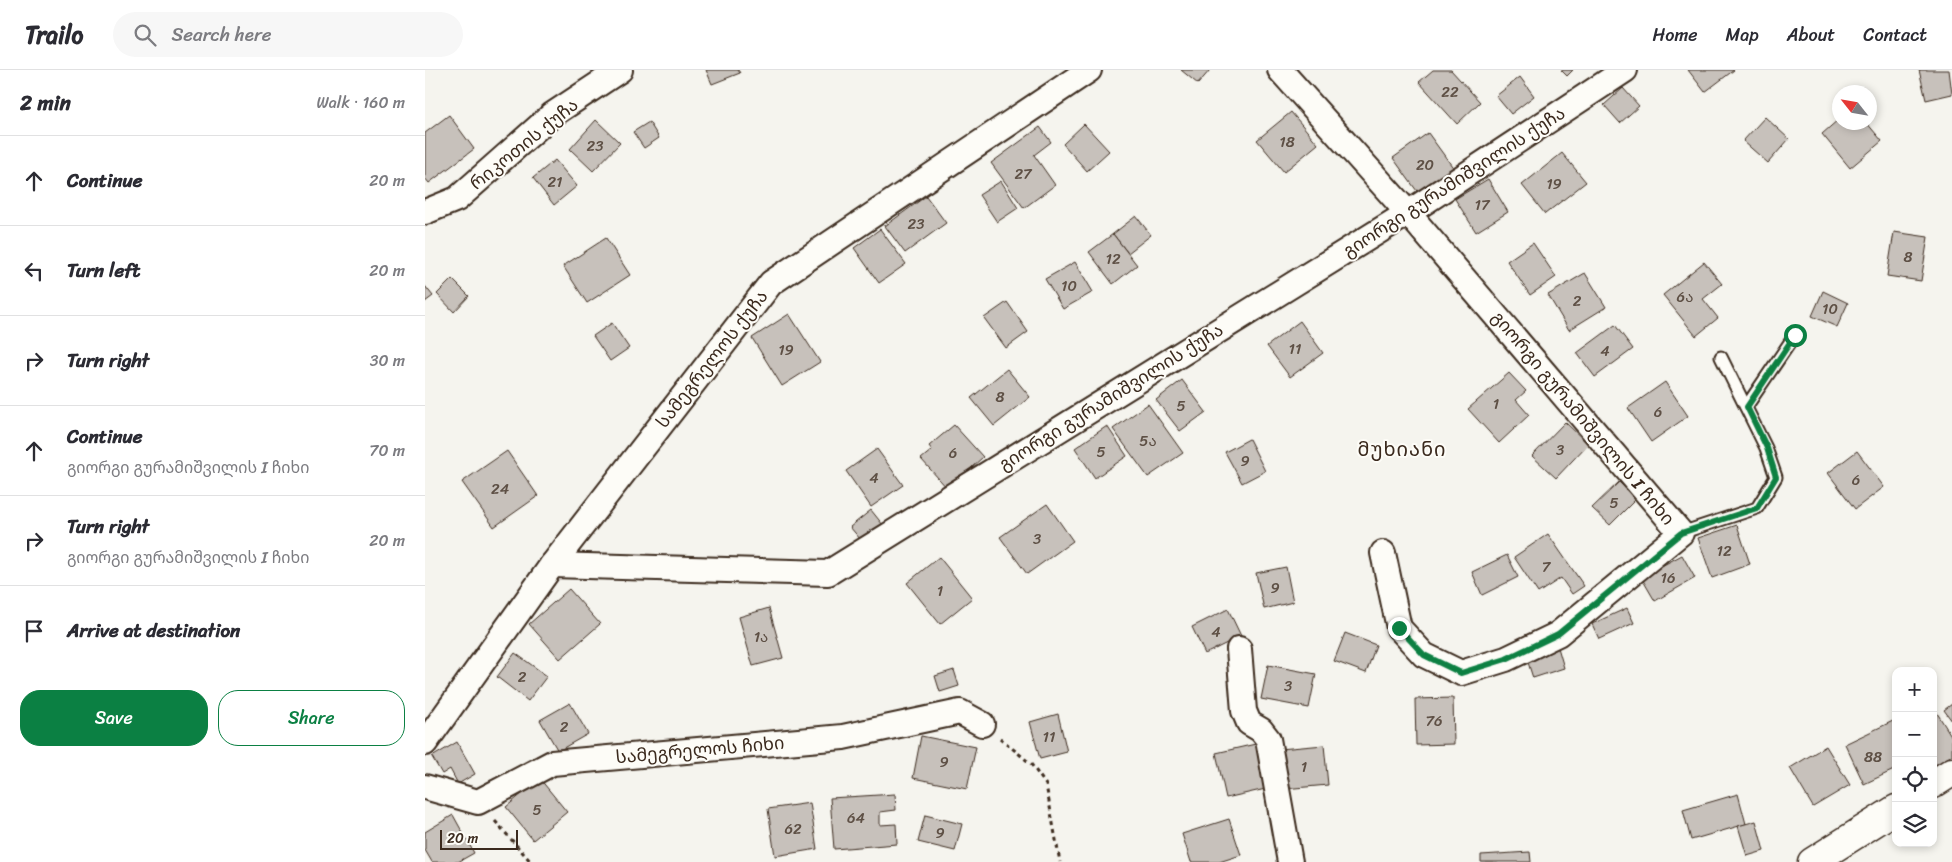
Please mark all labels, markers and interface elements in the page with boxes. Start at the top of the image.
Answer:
search box [113,12,463,57]
text: Trailo [25,14,83,56]
text: Search here [171,18,272,51]
text: Home [1653,19,1698,51]
text: Map [1726,19,1759,51]
text: About [1787,19,1835,51]
text: Contact [1863,19,1927,51]
icon: search [131,21,159,49]
house number: 22 [1441,79,1459,105]
text: 2 min [20,84,71,122]
north arrow [1832,85,1877,130]
text: Walk · 160 m [316,88,405,117]
street label: რიკოთის ქუჩა [462,90,586,198]
street label: გიორგი გურამიშვილის ქუჩა [1336,98,1572,266]
house number: 18 [1279,129,1295,155]
house number: 23 [587,133,603,159]
house number: 20 [1416,152,1434,178]
house number: 27 [1014,161,1033,187]
text: Continue [67,164,143,197]
text: 20 m [369,166,405,195]
icon: ahead [20,167,48,195]
house number: 21 [547,169,563,195]
house number: 19 [1546,171,1562,197]
house number: 17 [1474,192,1491,218]
house number: 23 [908,211,924,237]
house number: 8 [1903,244,1913,270]
house number: 12 [1105,246,1121,272]
text: Turn left [67,254,140,287]
text: 20 m [369,256,405,285]
icon: left [20,257,48,285]
house number: 10 [1061,273,1077,299]
street label: სამეგრელოს ქუჩა [647,283,777,435]
house number: 6ა [1677,284,1693,310]
house number: 2 [1573,288,1582,314]
house number: 10 [1822,296,1838,322]
street label: გიორგი გურამიშვილის I ჩიხი [1483,303,1683,533]
street label: გიორგი გურამიშვილის ქუჩა [992,314,1230,480]
route start [1784,324,1807,347]
house number: 11 [1289,336,1301,362]
house number: 19 [778,337,794,363]
house number: 4 [1600,338,1610,364]
text: Turn right [67,344,149,377]
text: 30 m [370,346,405,375]
icon: right [20,347,48,375]
house number: 8 [995,384,1005,410]
house number: 1 [1493,391,1499,417]
house number: 5 [1176,393,1186,419]
house number: 6 [1654,399,1662,425]
text: Continue [67,420,143,453]
house number: 5ა [1139,428,1157,454]
district label: მუხიანი [1357,432,1447,467]
text: 70 m [369,436,405,465]
icon: ahead [20,437,48,465]
house number: 3 [1556,437,1564,463]
house number: 5 [1096,439,1106,465]
house number: 6 [949,440,957,466]
house number: 9 [1240,448,1250,474]
text: გიორგი გურამიშვილის I ჩიხი [67,453,309,482]
house number: 4 [869,465,879,491]
house number: 6 [1852,467,1860,493]
house number: 24 [491,476,509,502]
house number: 5 [1609,490,1619,516]
text: Turn right [67,510,149,543]
text: 20 m [369,526,405,555]
house number: 3 [1033,526,1041,552]
icon: right [20,527,48,555]
house number: 12 [1716,538,1732,564]
text: გიორგი გურამიშვილის I ჩიხი [67,543,309,572]
house number: 7 [1542,554,1552,580]
house number: 16 [1661,565,1675,591]
house number: 9 [1270,575,1280,601]
house number: 1 [937,578,943,604]
text: Arrive at destination [67,614,240,647]
icon: arrive [20,617,48,645]
route end [1388,617,1411,640]
house number: 4 [1211,619,1221,645]
house number: 1ა [754,624,768,650]
house number: 2 [518,664,527,690]
map controls [1892,667,1937,847]
button: + [1892,667,1937,712]
house number: 3 [1284,673,1292,699]
button: Save [20,690,208,746]
button: Share [218,690,405,746]
house number: 76 [1425,708,1443,734]
button: − [1892,712,1937,757]
house number: 2 [560,714,569,740]
house number: 11 [1043,724,1055,750]
street label: სამეგრელოს ჩიხი [614,727,786,773]
house number: 88 [1864,744,1882,770]
house number: 9 [939,749,949,775]
house number: 1 [1301,754,1307,780]
button: locate [1892,757,1937,802]
house number: 5 [532,797,542,823]
button: layers [1892,802,1937,847]
house number: 64 [847,805,865,831]
house number: 62 [784,816,802,842]
house number: 9 [935,820,945,846]
text: 20 m [447,826,478,851]
scale bar [440,827,517,850]

